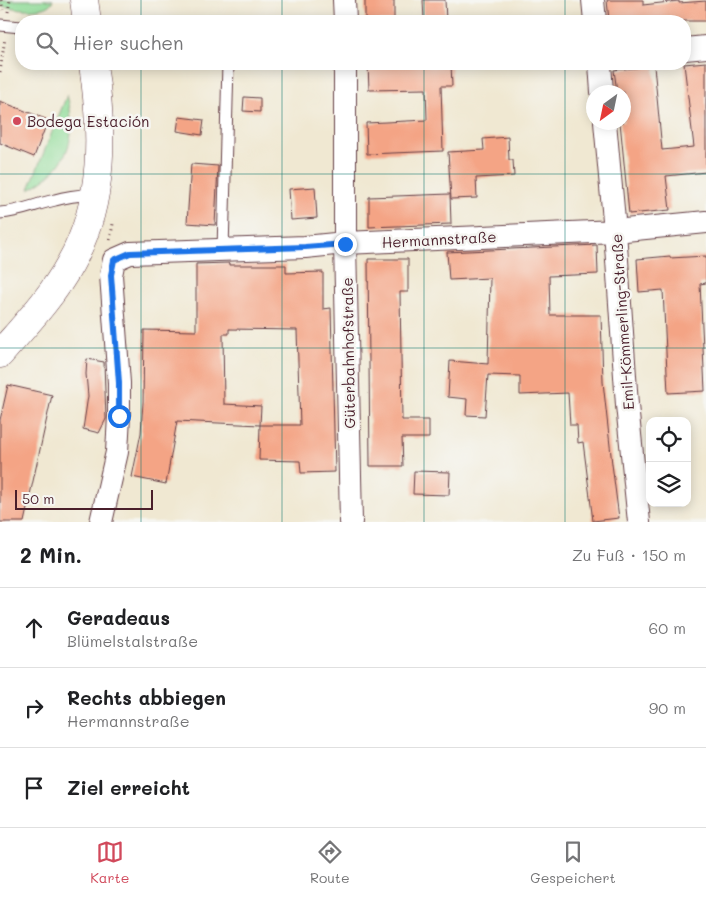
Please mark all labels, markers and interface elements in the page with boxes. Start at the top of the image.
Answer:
search box [15,15,691,70]
icon: search [33,29,61,57]
text: Hier suchen [73,30,184,55]
north arrow [586,85,631,130]
place label: Bodega Estación [27,111,149,131]
marker: Bodega Estación [11,115,23,127]
street label: Hermannstraße [381,226,497,252]
route end [334,233,357,256]
street label: Emil-Kömmerling-Straße [606,233,638,411]
street label: Güterbahnhofstraße [337,277,359,429]
route start [108,405,131,428]
map controls [646,417,691,507]
button: locate [646,417,691,462]
button: layers [646,462,691,507]
scale bar [15,487,152,510]
text: 50 m [22,489,54,508]
text: 2 Min. [20,541,82,568]
text: Zu Fuß · 150 m [572,544,686,565]
text: Geradeaus [67,605,170,630]
icon: ahead [20,614,48,642]
text: 60 m [649,617,686,638]
text: Blümelstalstraße [67,630,198,651]
text: Rechts abbiegen [67,685,226,710]
icon: right [20,694,48,722]
text: 90 m [649,697,686,718]
text: Hermannstraße [67,710,190,731]
icon: arrive [20,774,48,802]
text: Ziel erreicht [67,775,190,800]
tab: Karte [90,838,129,887]
tab: Route [310,838,350,887]
tab: Gespeichert [530,838,616,887]

